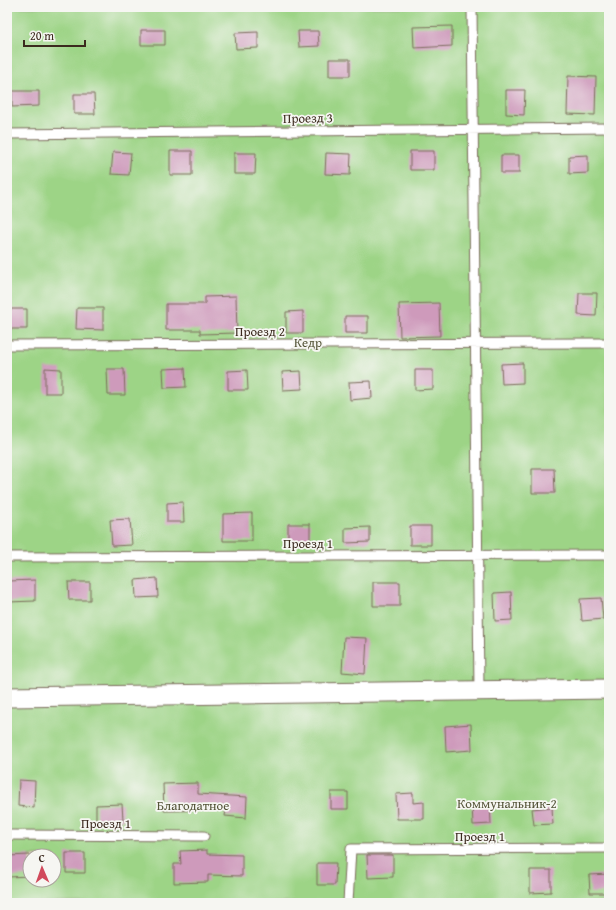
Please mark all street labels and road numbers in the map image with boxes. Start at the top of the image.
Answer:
street label: Проезд 3 [283,108,333,128]
street label: Проезд 2 [235,322,285,341]
street label: Проезд 1 [283,534,333,553]
street label: Проезд 1 [81,814,131,833]
street label: Проезд 1 [455,827,505,846]

